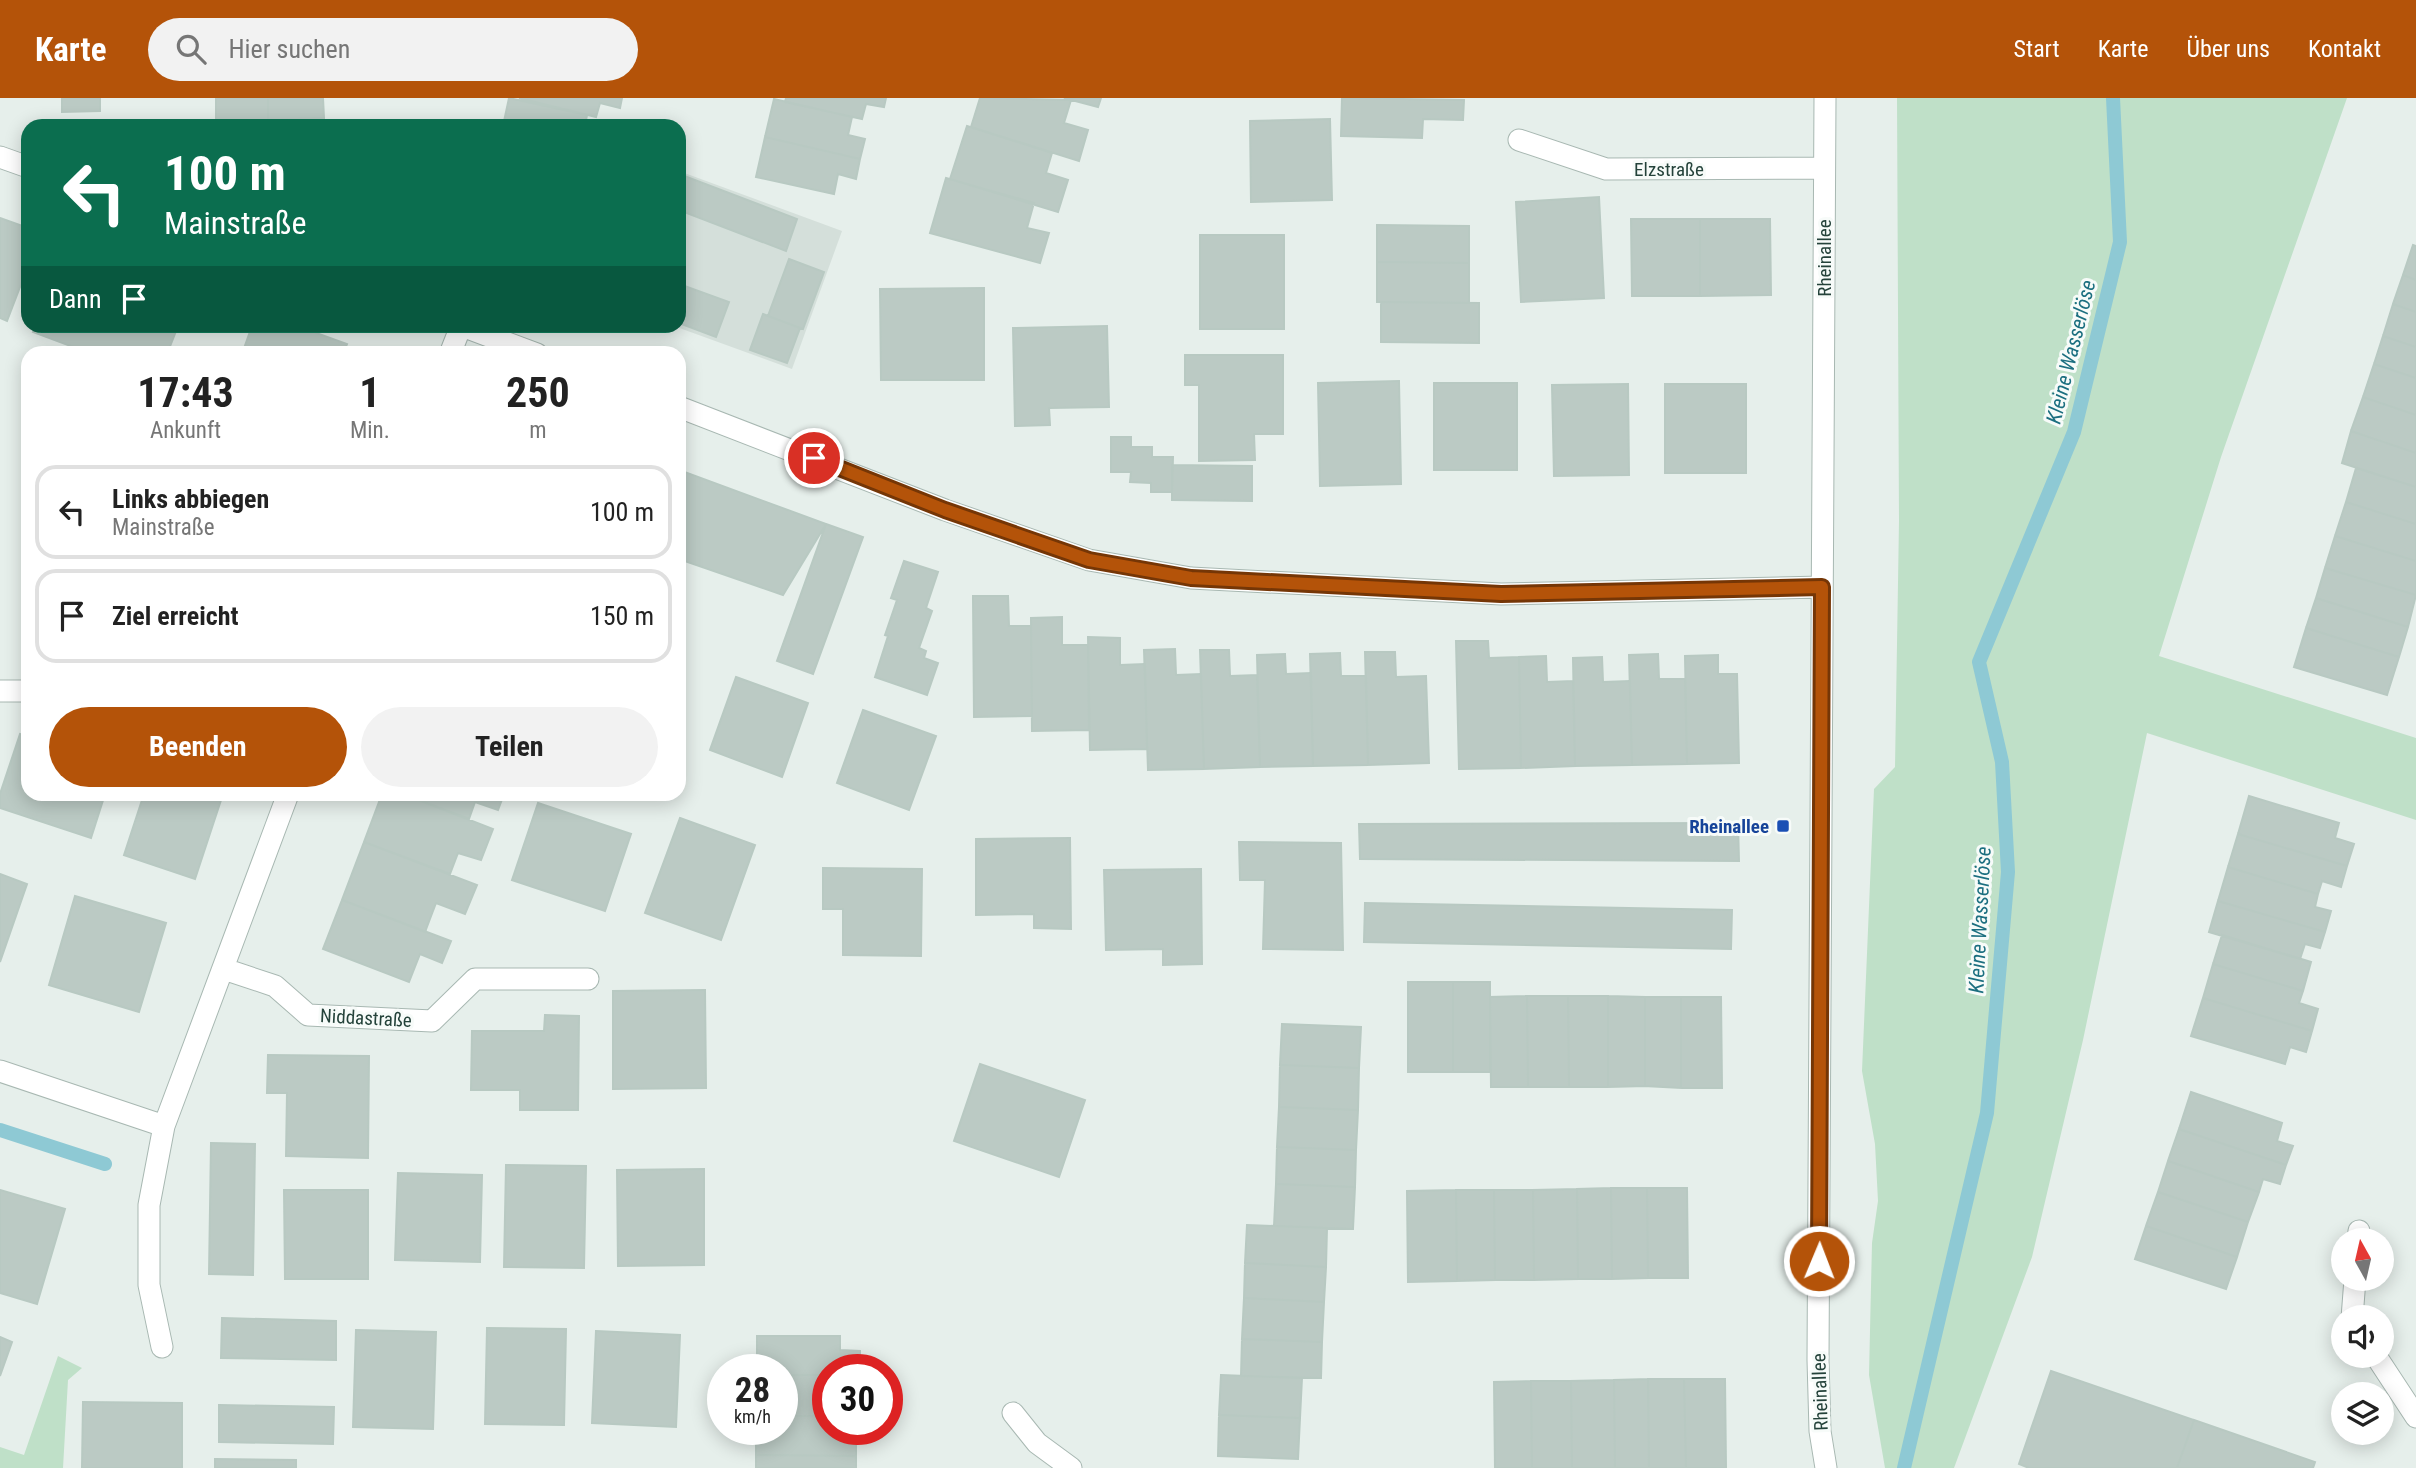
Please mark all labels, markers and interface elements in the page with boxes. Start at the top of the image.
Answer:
search box [148,18,638,81]
text: Karte [35,30,106,69]
icon: search [172,30,210,68]
text: Hier suchen [228,34,350,64]
text: Start [2014,35,2060,63]
text: Karte [2098,35,2148,63]
text: Über uns [2186,35,2270,63]
text: Kontakt [2308,35,2381,63]
text: 100 m [164,145,286,202]
icon: left [49,147,140,238]
street label: Elzstraße [1634,158,1704,181]
text: Mainstraße [164,204,307,242]
street label: Rheinallee [1813,219,1836,297]
water label: Kleine Wasserlöse [2042,278,2100,426]
icon: arrive [115,280,153,318]
text: Dann [49,284,101,314]
text: 17:43 [137,368,234,417]
text: 1 [359,368,380,417]
text: 250 [506,368,570,417]
text: Ankunft [150,417,221,444]
text: Min. [350,417,390,444]
text: m [529,417,547,444]
pin [784,428,844,488]
icon: arrive [795,439,833,477]
text: Links abbiegen [112,484,269,514]
icon: left [53,493,91,531]
text: 100 m [590,497,654,527]
text: Mainstraße [112,514,214,541]
icon: arrive [53,597,91,635]
text: Ziel erreicht [112,601,238,631]
text: 150 m [590,601,654,631]
button: Beenden [49,707,347,787]
button: Teilen [361,707,658,787]
place label: Rheinallee [1689,815,1769,838]
marker: Rheinallee [1775,818,1791,834]
water label: Kleine Wasserlöse [1964,846,1996,994]
street label: Niddastraße [320,1004,412,1032]
position arrow [1782,1224,1856,1298]
north arrow [2331,1228,2394,1292]
map controls [2331,1228,2394,1445]
button: sound [2331,1305,2394,1368]
street label: Rheinallee [1807,1353,1833,1431]
speed limit sign: 30 [812,1354,903,1445]
text: 28 [735,1370,770,1411]
button: layers [2331,1382,2394,1445]
text: km/h [734,1406,771,1427]

